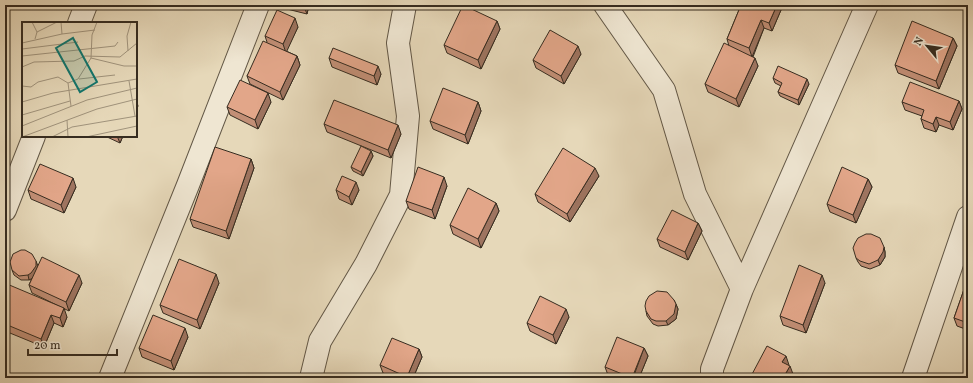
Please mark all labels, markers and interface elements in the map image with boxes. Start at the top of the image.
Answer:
inset map [22,22,137,137]
north arrow [907,26,947,66]
text: N [911,35,928,49]
scale bar [28,331,117,357]
text: 20 m [34,338,61,354]

